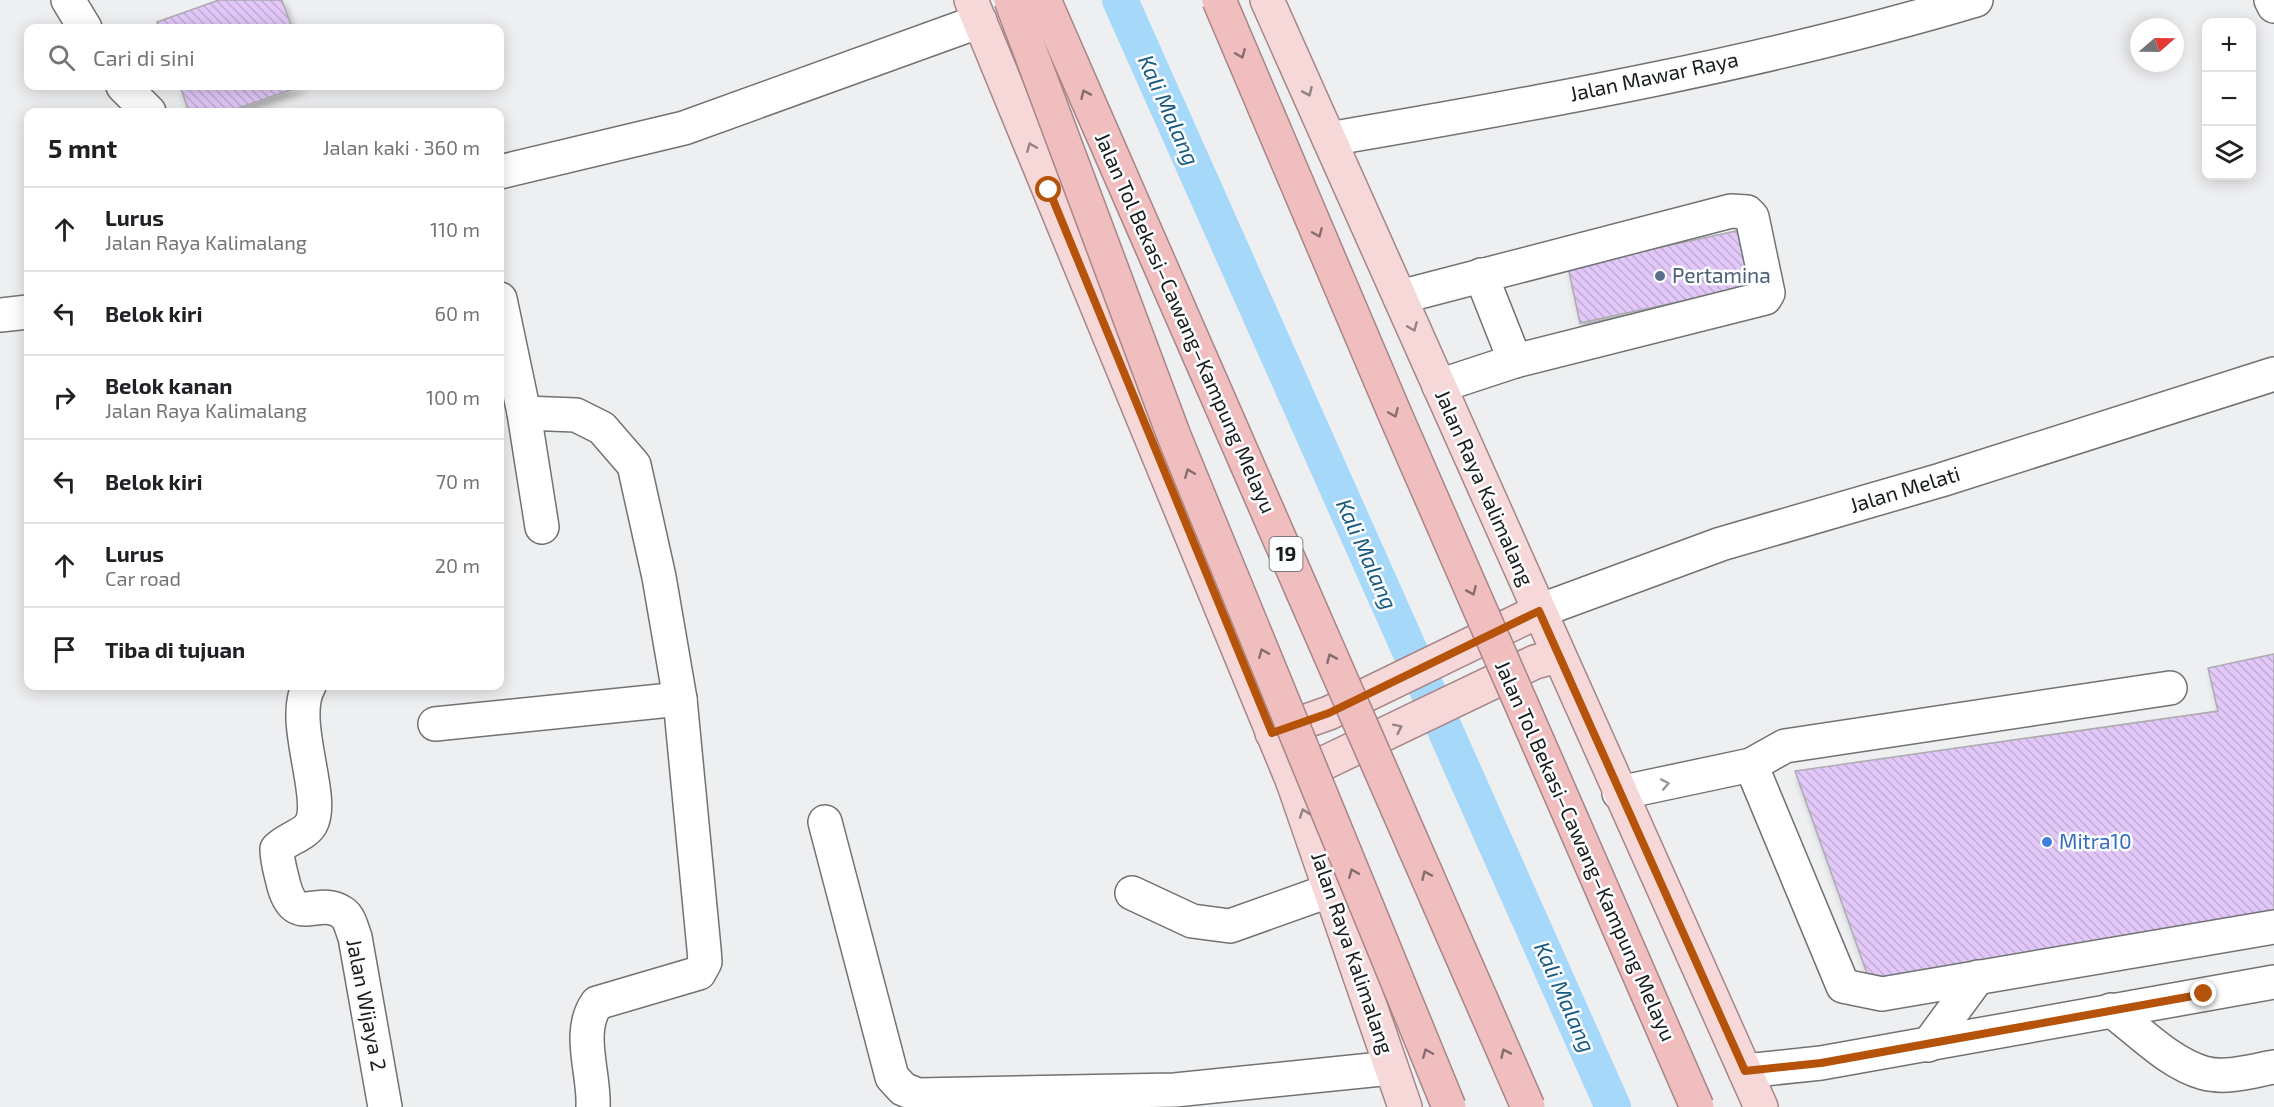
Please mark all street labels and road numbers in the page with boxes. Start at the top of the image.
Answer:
street label: Jalan Mawar Raya [1567,45,1740,106]
street label: Jalan Tol Bekasi–Cawang–Kampung Melayu [1091,128,1282,517]
street label: Jalan Raya Kalimalang [1431,385,1540,590]
street label: Jalan Melati [1846,460,1963,517]
road number: 19 [1270,537,1302,571]
street label: Jalan Tol Bekasi–Cawang–Kampung Melayu [1491,656,1682,1045]
street label: Jalan Raya Kalimalang [1307,848,1400,1057]
street label: Jalan Wijaya 2 [341,937,393,1073]

